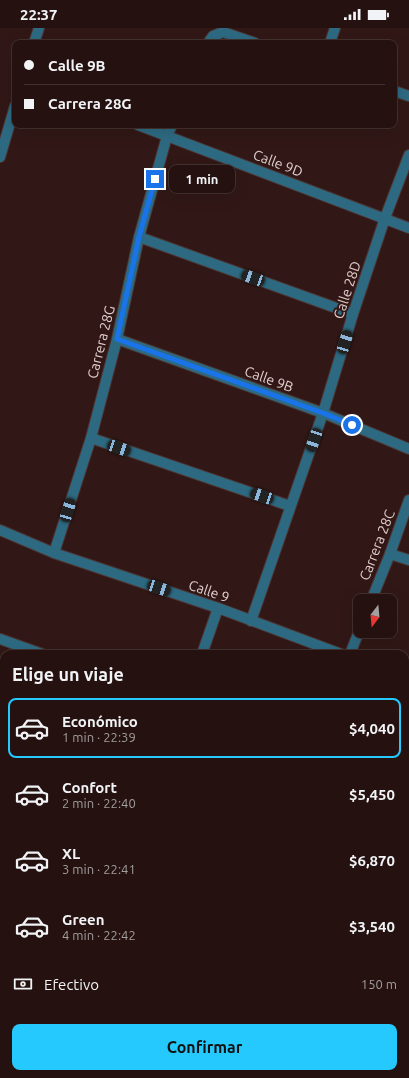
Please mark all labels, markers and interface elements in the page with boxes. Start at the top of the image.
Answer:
text: 22:37 [20,6,58,23]
text: Calle 9B [48,57,106,74]
text: Carrera 28G [48,95,132,112]
street label: Calle 9D [251,146,305,180]
callout: 1 min [169,165,235,193]
route end [146,170,164,188]
text: 1 min [186,172,218,186]
street label: Calle 28D [330,259,364,321]
car [240,268,266,288]
street label: Carrera 28G [84,304,118,380]
car [336,329,354,355]
street label: Calle 9B [242,363,296,395]
route start [343,416,361,434]
car [304,427,324,453]
car [106,438,132,458]
car [249,486,275,506]
car [59,497,77,523]
street label: Carrera 28C [356,507,398,582]
street label: Calle 9 [187,577,231,605]
car [146,578,172,598]
north arrow [353,594,397,638]
map controls [353,594,397,638]
text: Elige un viaje [12,664,124,684]
icon: car [14,710,50,746]
text: Económico [62,713,138,730]
text: $4,040 [349,720,395,737]
text: 1 min · 22:39 [62,730,136,744]
icon: car [14,776,50,812]
text: Confort [62,779,117,796]
text: $5,450 [349,786,395,803]
text: 2 min · 22:40 [62,796,136,810]
icon: car [14,842,50,878]
text: XL [62,845,80,862]
text: $6,870 [349,852,395,869]
text: 3 min · 22:41 [62,862,136,876]
icon: car [14,908,50,944]
text: Green [62,911,104,928]
text: $3,540 [349,918,395,935]
text: 4 min · 22:42 [62,928,136,942]
icon: cash [12,973,34,995]
text: Efectivo [44,976,99,993]
text: 150 m [361,977,397,991]
button: Confirmar [12,1024,397,1070]

